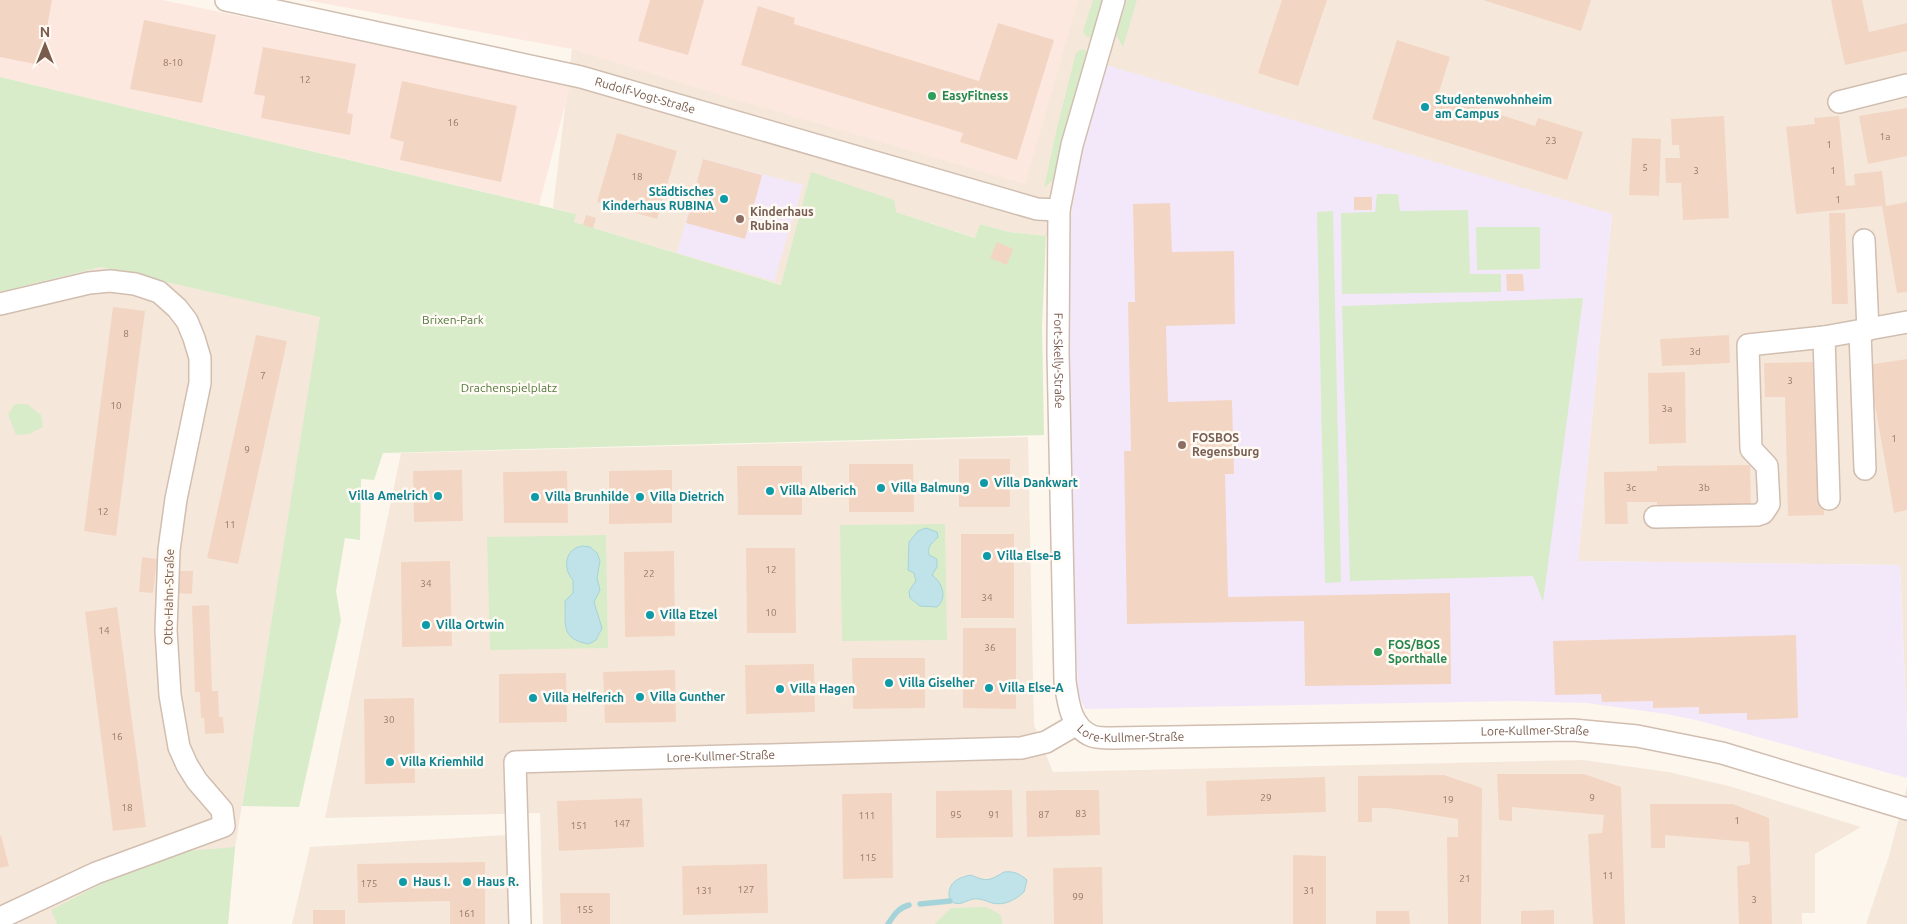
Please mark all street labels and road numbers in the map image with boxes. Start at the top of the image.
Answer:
street label: Rudolf-Vogt-Straße [594,74,697,116]
street label: Fort-Skelly-Straße [1052,313,1066,409]
street label: Otto-Hahn-Straße [161,549,176,645]
street label: Lore-Kullmer-Straße [1075,722,1184,744]
street label: Lore-Kullmer-Straße [1481,723,1590,738]
street label: Lore-Kullmer-Straße [666,748,775,764]

